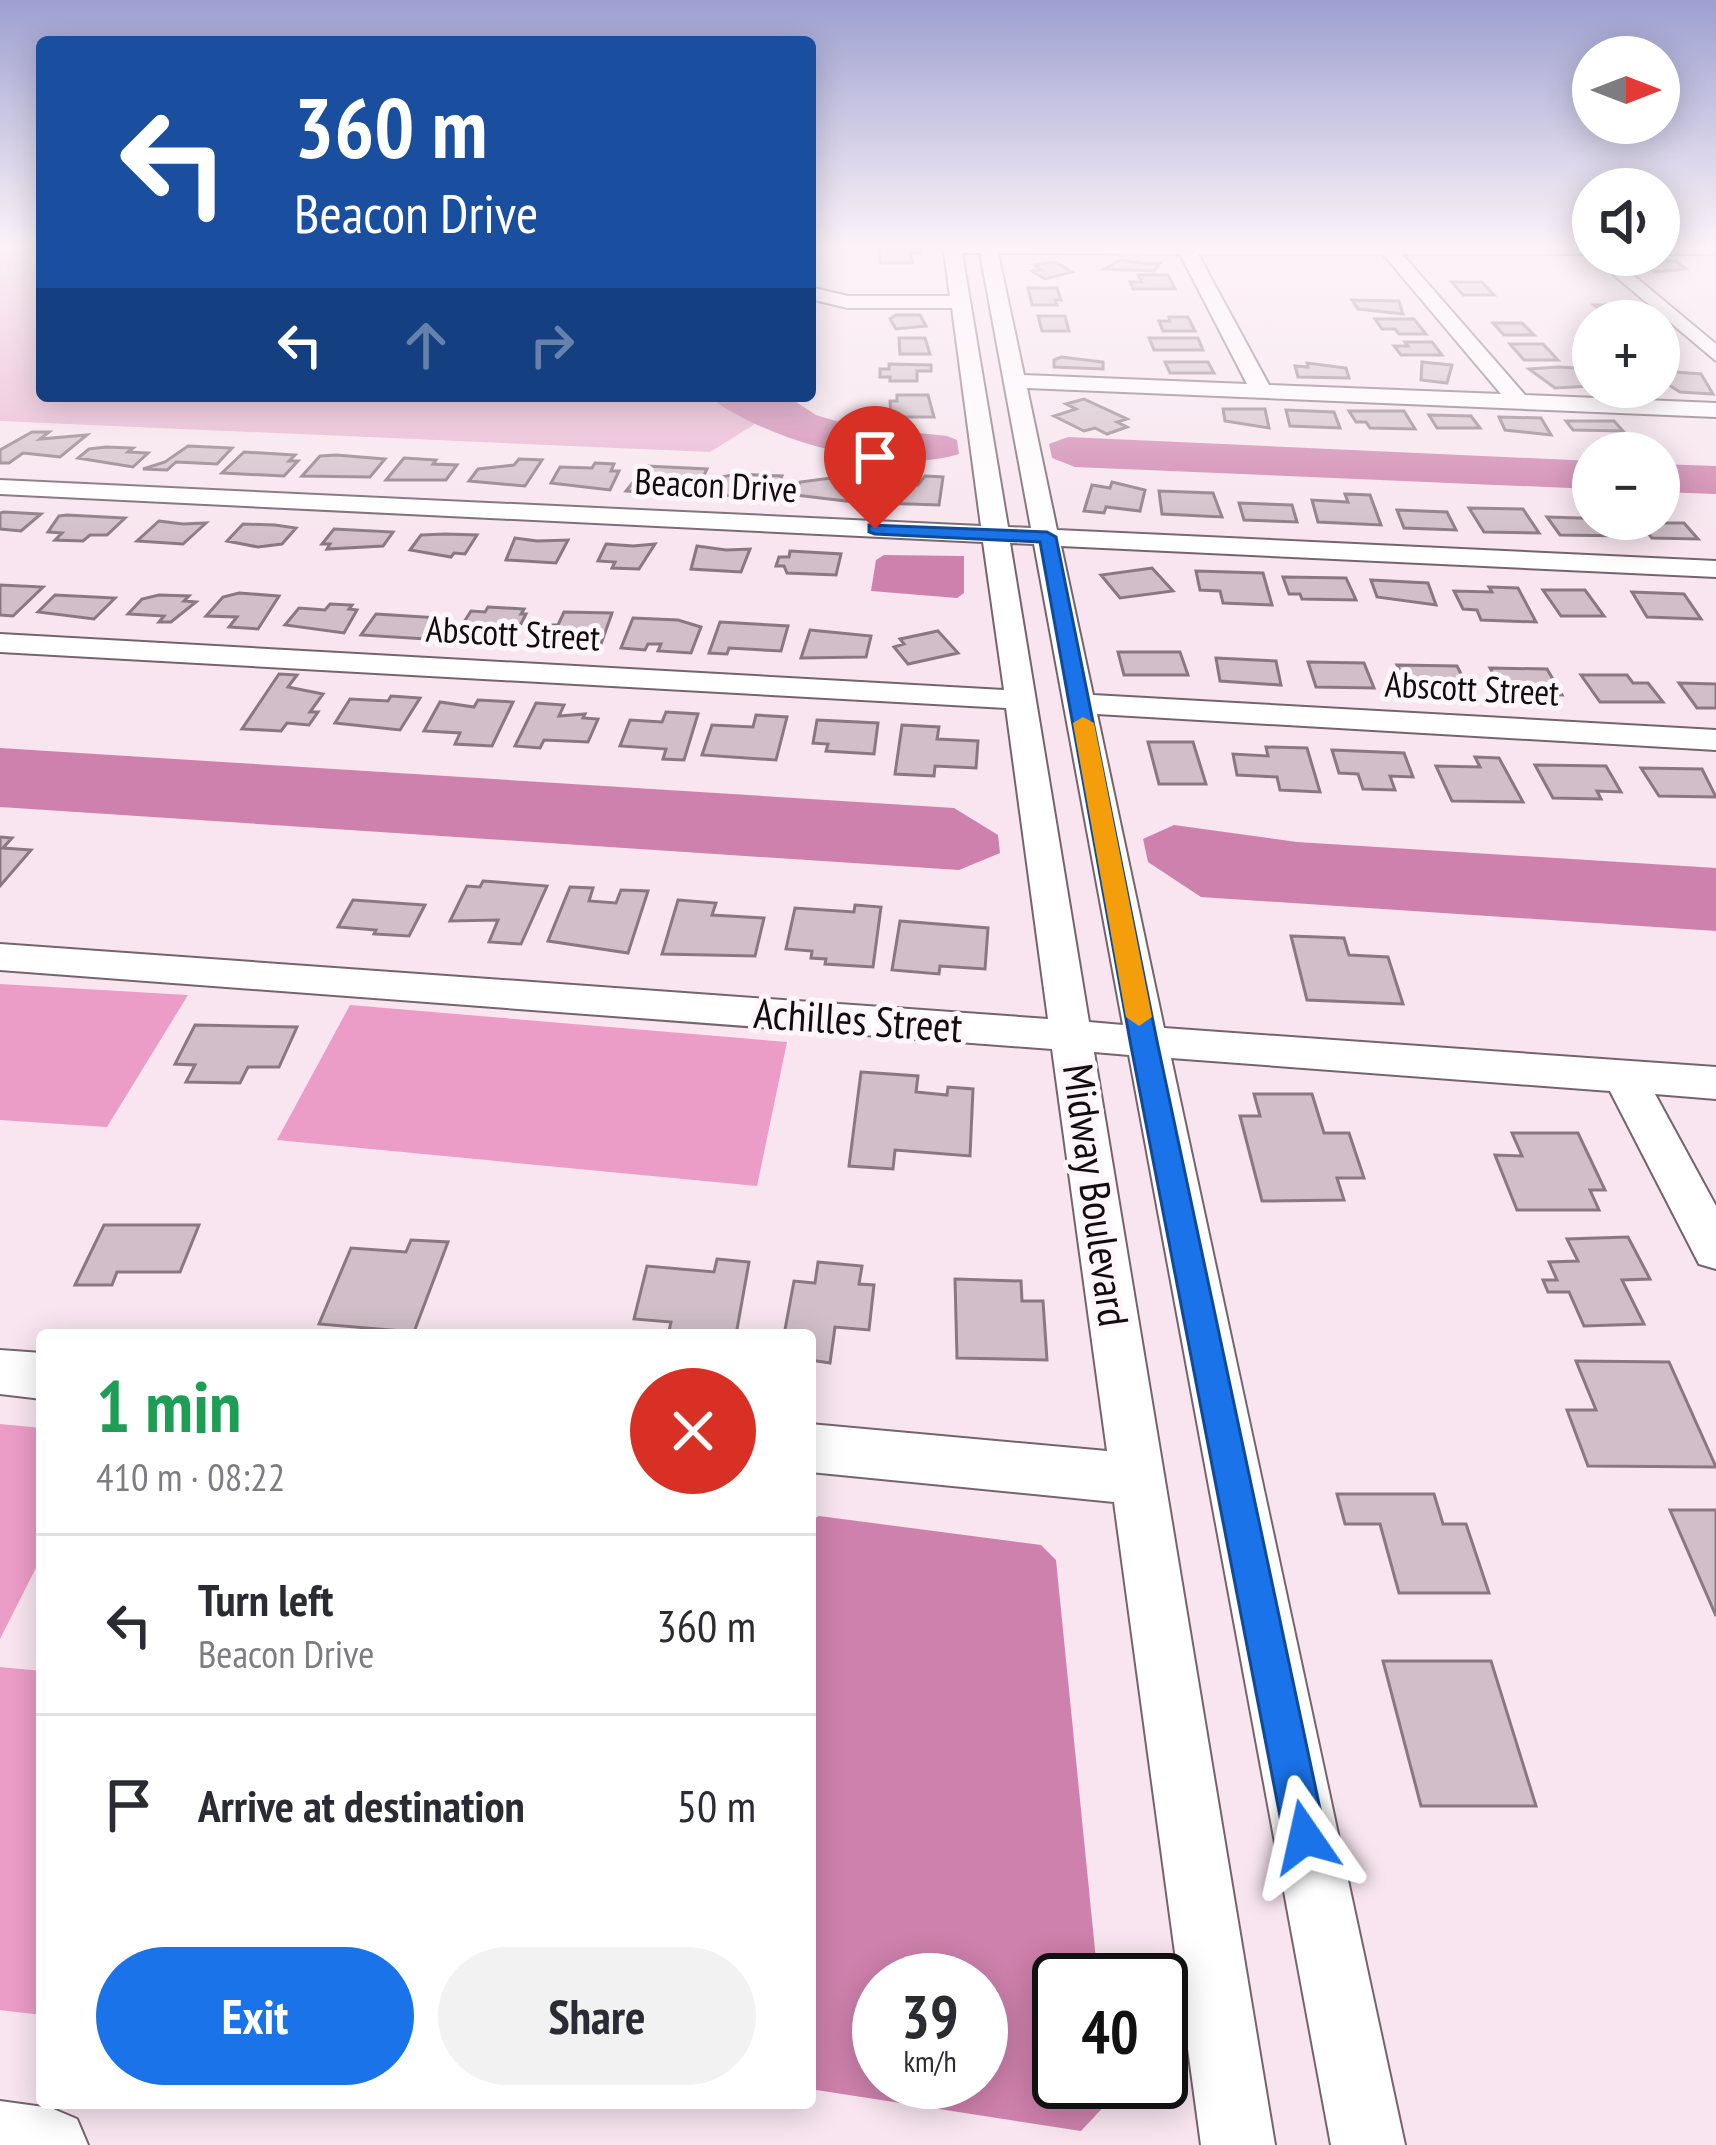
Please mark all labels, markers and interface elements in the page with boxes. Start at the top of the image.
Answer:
north arrow [1572,36,1680,144]
map controls [1572,36,1680,540]
text: 360 m [294,72,487,181]
icon: left [96,84,252,240]
button: sound [1572,168,1680,276]
text: Beacon Drive [294,178,538,248]
button: + [1572,300,1680,408]
icon: left [267,312,333,378]
icon: ahead [393,312,459,378]
icon: right [519,312,585,378]
pin [824,406,926,529]
icon: arrive [842,424,908,490]
button: − [1572,432,1680,540]
street label: Beacon Drive [633,457,799,512]
street label: Abscott Street [425,604,601,661]
street label: Abscott Street [1384,659,1560,716]
street label: Achilles Street [752,985,965,1054]
street label: Midway Boulevard [1051,1060,1142,1330]
text: 1 min [96,1359,241,1452]
button: close [630,1368,756,1494]
text: 410 m · 08:22 [96,1451,285,1502]
text: Turn left [198,1570,333,1628]
icon: left [96,1592,162,1658]
text: 360 m [656,1596,756,1654]
text: Beacon Drive [198,1628,374,1679]
icon: arrive [96,1772,162,1838]
position arrow [1242,1774,1368,1900]
text: Arrive at destination [198,1776,525,1834]
text: 50 m [677,1776,756,1834]
button: Exit [96,1947,414,2085]
button: Share [438,1947,756,2085]
speed limit sign: 40 [1032,1953,1188,2109]
text: 39 [901,1977,959,2055]
text: km/h [903,2041,957,2080]

